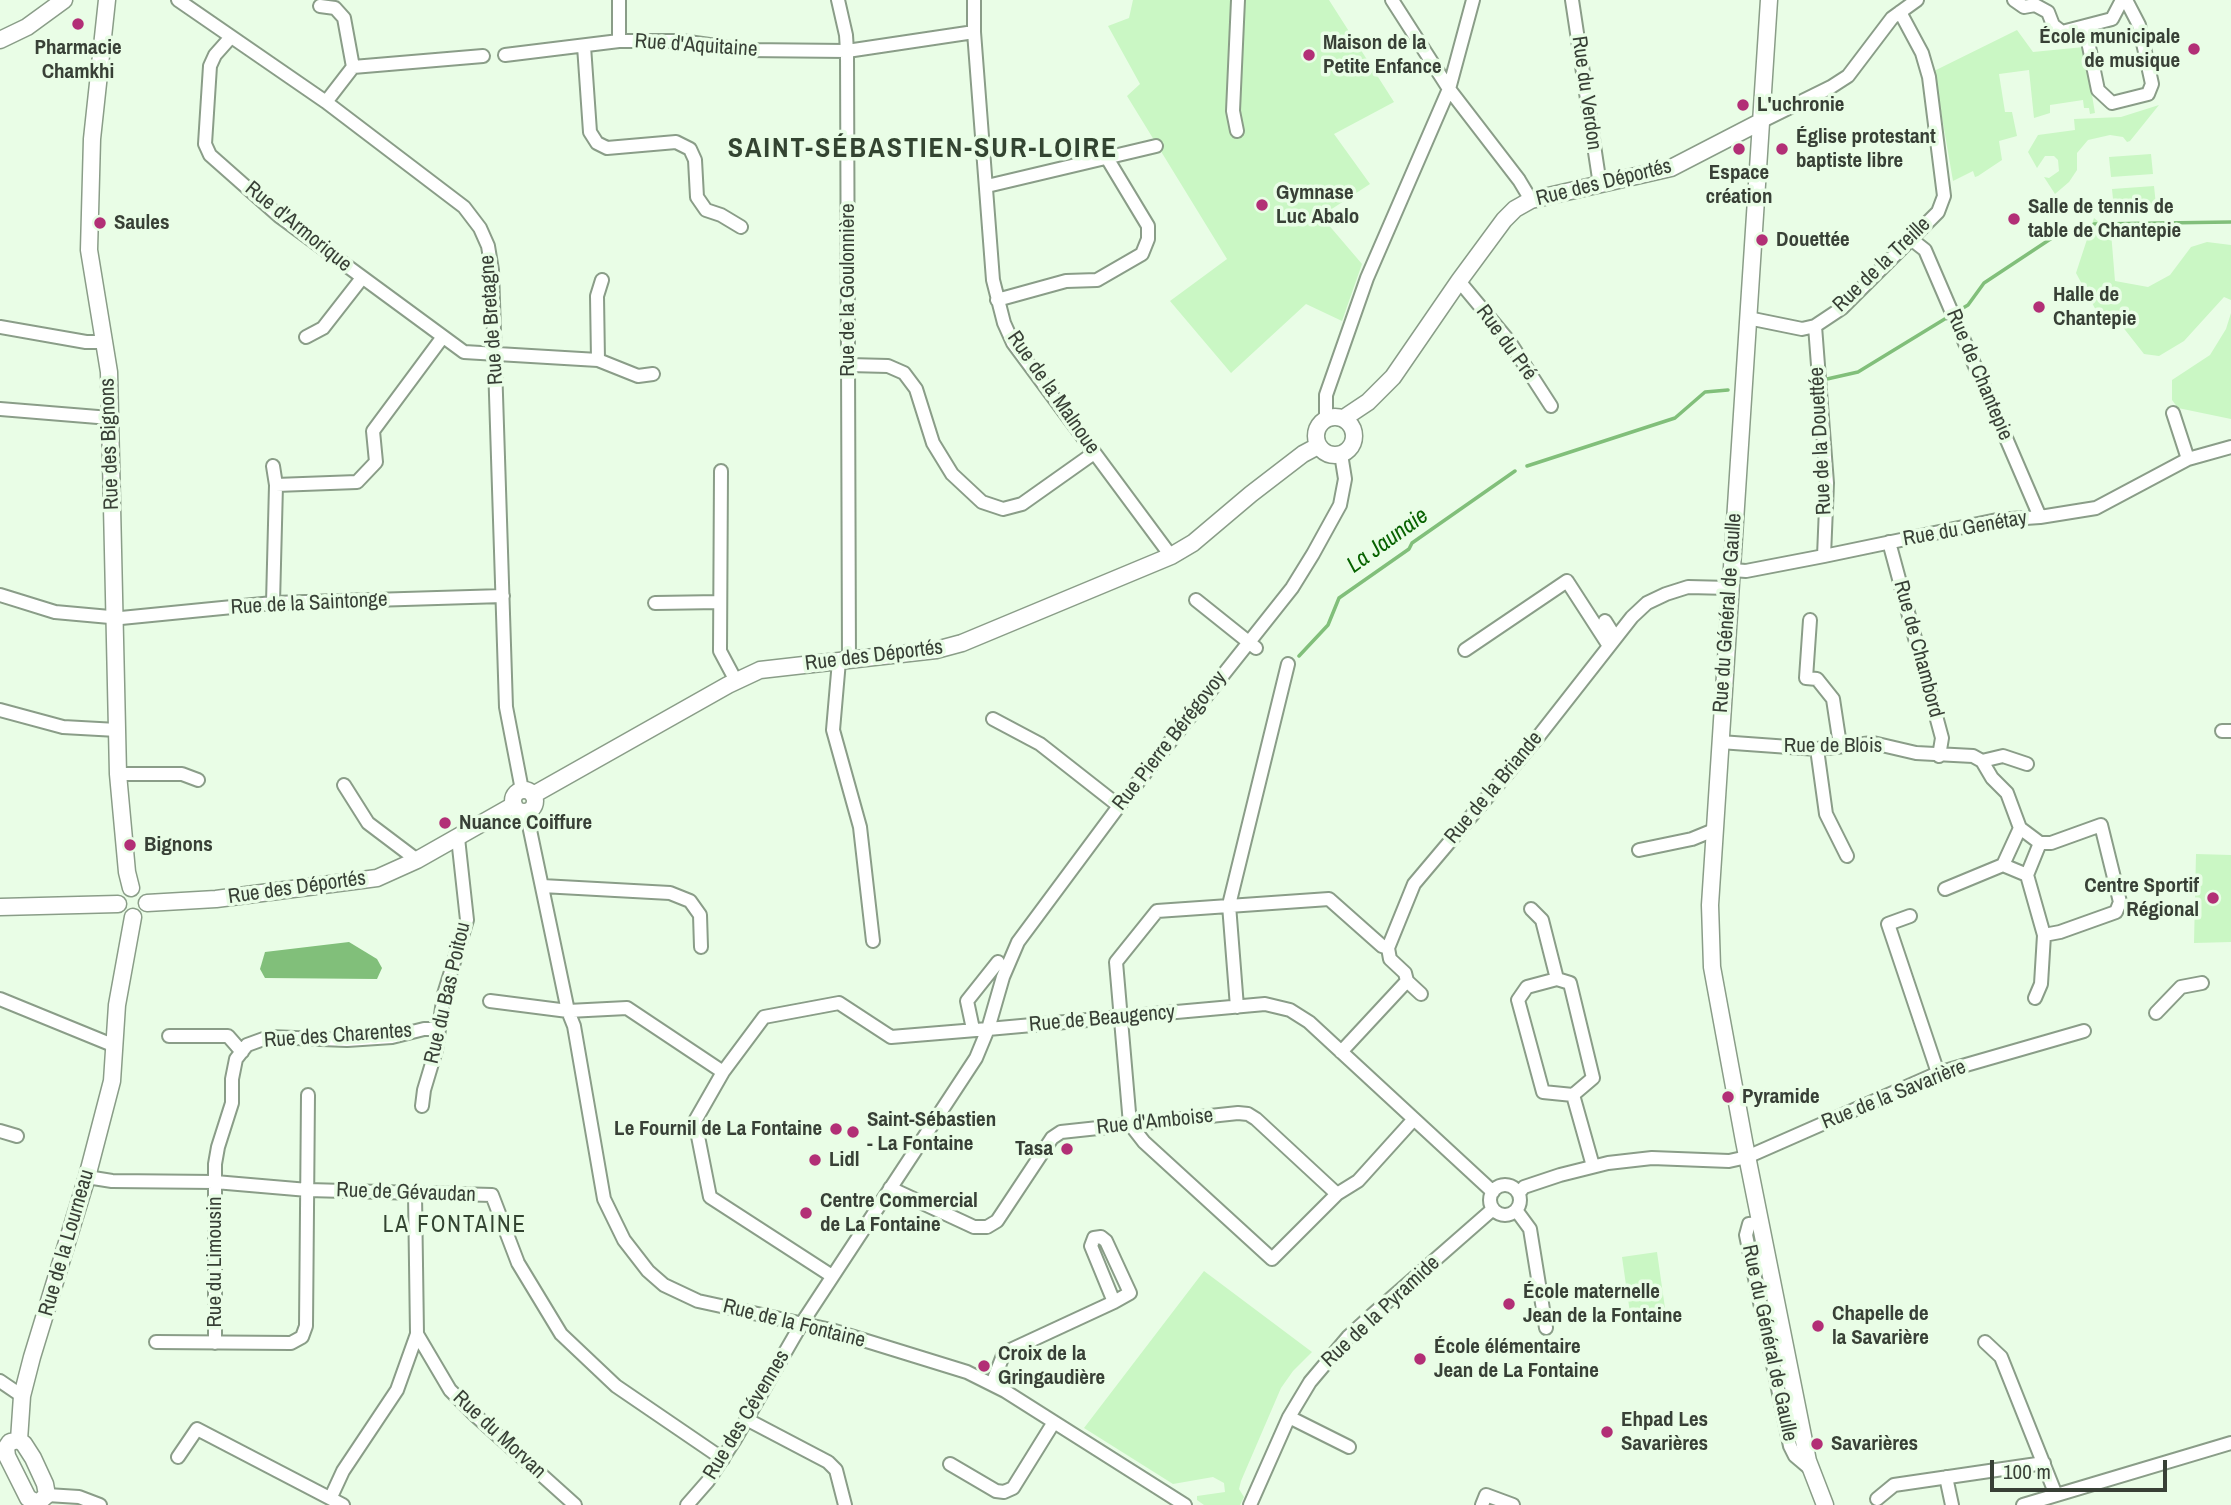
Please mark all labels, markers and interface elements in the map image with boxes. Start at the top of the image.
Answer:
marker: Pharmacie Chamkhi [70,16,86,32]
place label: École municipale de musique [2039,24,2180,74]
street label: Rue d'Aquitaine [634,29,758,63]
place label: Maison de la Petite Enfance [1323,30,1442,80]
street label: Rue du Verdon [1566,34,1606,152]
place label: Pharmacie Chamkhi [34,35,122,85]
marker: École municipale de musique [2186,41,2202,57]
marker: Maison de la Petite Enfance [1301,47,1317,63]
place label: L'uchronie [1757,92,1844,118]
marker: L'uchronie [1735,97,1751,113]
place label: Église protestant baptiste libre [1796,124,1936,174]
district label: SAINT-SÉBASTIEN-SUR-LOIRE [731,132,1115,166]
marker: Espace création [1731,141,1747,157]
marker: Église protestant baptiste libre [1774,141,1790,157]
street label: Rue des Déportés [1534,154,1674,212]
place label: Espace création [1706,160,1772,210]
street label: Rue d'Armorique [240,176,356,278]
place label: Gymnase Luc Abalo [1276,180,1359,230]
place label: Salle de tennis de table de Chantepie [2028,194,2181,244]
marker: Gymnase Luc Abalo [1254,197,1270,213]
street label: Rue de la Goulonnière [835,203,861,377]
place label: Saules [114,210,170,236]
marker: Salle de tennis de table de Chantepie [2006,211,2022,227]
street label: Rue de la Treille [1828,212,1936,318]
marker: Saules [92,215,108,231]
place label: Douettée [1776,227,1850,253]
marker: Douettée [1754,232,1770,248]
street label: Rue de Bretagne [475,254,509,386]
place label: Halle de Chantepie [2053,282,2136,332]
marker: Halle de Chantepie [2031,299,2047,315]
street label: Rue du Pré [1470,300,1542,386]
street label: Rue de Chantepie [1940,306,2018,444]
street label: Rue de la Malnoue [1001,327,1105,459]
street label: Rue de la Douettée [1805,366,1837,516]
street label: Rue des Bignons [95,378,125,510]
water label: La Jaunaie [1342,502,1434,580]
street label: Rue du Genétay [1901,506,2029,552]
street label: Rue du Général de Gaulle [1708,512,1748,714]
street label: Rue de Chambord [1888,578,1948,720]
street label: Rue de la Saintonge [230,587,388,621]
street label: Rue des Déportés [804,635,944,677]
street label: Rue Pierre Bérégovoy [1108,666,1232,816]
street label: Rue de la Briande [1440,727,1548,849]
street label: Rue de Blois [1784,733,1882,759]
place label: Nuance Coiffure [459,810,592,836]
marker: Nuance Coiffure [437,815,453,831]
place label: Bignons [144,832,213,858]
marker: Bignons [122,837,138,853]
street label: Rue des Déportés [227,866,367,910]
place label: Centre Sportif Régional [2084,873,2199,923]
marker: Centre Sportif Régional [2205,890,2221,906]
street label: Rue du Bas Poitou [419,920,477,1066]
street label: Rue de Beaugency [1028,1000,1176,1038]
street label: Rue des Charentes [263,1018,413,1054]
street label: Rue de la Savarière [1818,1055,1970,1135]
place label: Pyramide [1742,1084,1820,1110]
marker: Pyramide [1720,1089,1736,1105]
street label: Rue d'Amboise [1095,1103,1215,1141]
place label: Saint-Sébastien - La Fontaine [867,1107,996,1157]
place label: Le Fournil de La Fontaine [614,1116,822,1142]
marker: Le Fournil de La Fontaine [828,1121,844,1137]
marker: Saint-Sébastien - La Fontaine [845,1124,861,1140]
place label: Tasa [1015,1136,1053,1162]
marker: Tasa [1059,1141,1075,1157]
place label: Lidl [829,1147,860,1173]
marker: Lidl [807,1152,823,1168]
street label: Rue de la Lourneau [34,1167,100,1319]
street label: Rue de Gévaudan [336,1178,476,1208]
place label: Centre Commercial de La Fontaine [820,1188,978,1238]
street label: Rue du Limousin [202,1196,228,1328]
marker: Centre Commercial de La Fontaine [798,1205,814,1221]
district label: LA FONTAINE [384,1212,526,1240]
street label: Rue du Général de Gaulle [1736,1243,1802,1443]
street label: Rue de la Pyramide [1317,1251,1445,1373]
place label: École maternelle Jean de la Fontaine [1523,1279,1682,1329]
street label: Rue de la Fontaine [720,1294,868,1354]
marker: École maternelle Jean de la Fontaine [1501,1296,1517,1312]
place label: Chapelle de la Savarière [1832,1301,1929,1351]
marker: Chapelle de la Savarière [1810,1318,1826,1334]
place label: École élémentaire Jean de La Fontaine [1434,1334,1599,1384]
place label: Croix de la Gringaudière [998,1341,1105,1391]
street label: Rue des Cévennes [698,1346,796,1484]
marker: École élémentaire Jean de La Fontaine [1412,1351,1428,1367]
marker: Croix de la Gringaudière [976,1358,992,1374]
street label: Rue du Morvan [447,1386,551,1484]
place label: Ehpad Les Savarières [1621,1407,1708,1457]
marker: Ehpad Les Savarières [1599,1424,1615,1440]
place label: Savarières [1831,1431,1918,1457]
marker: Savarières [1809,1436,1825,1452]
scale bar [1993,1446,2170,1490]
text: 100 m [2003,1457,2051,1486]

